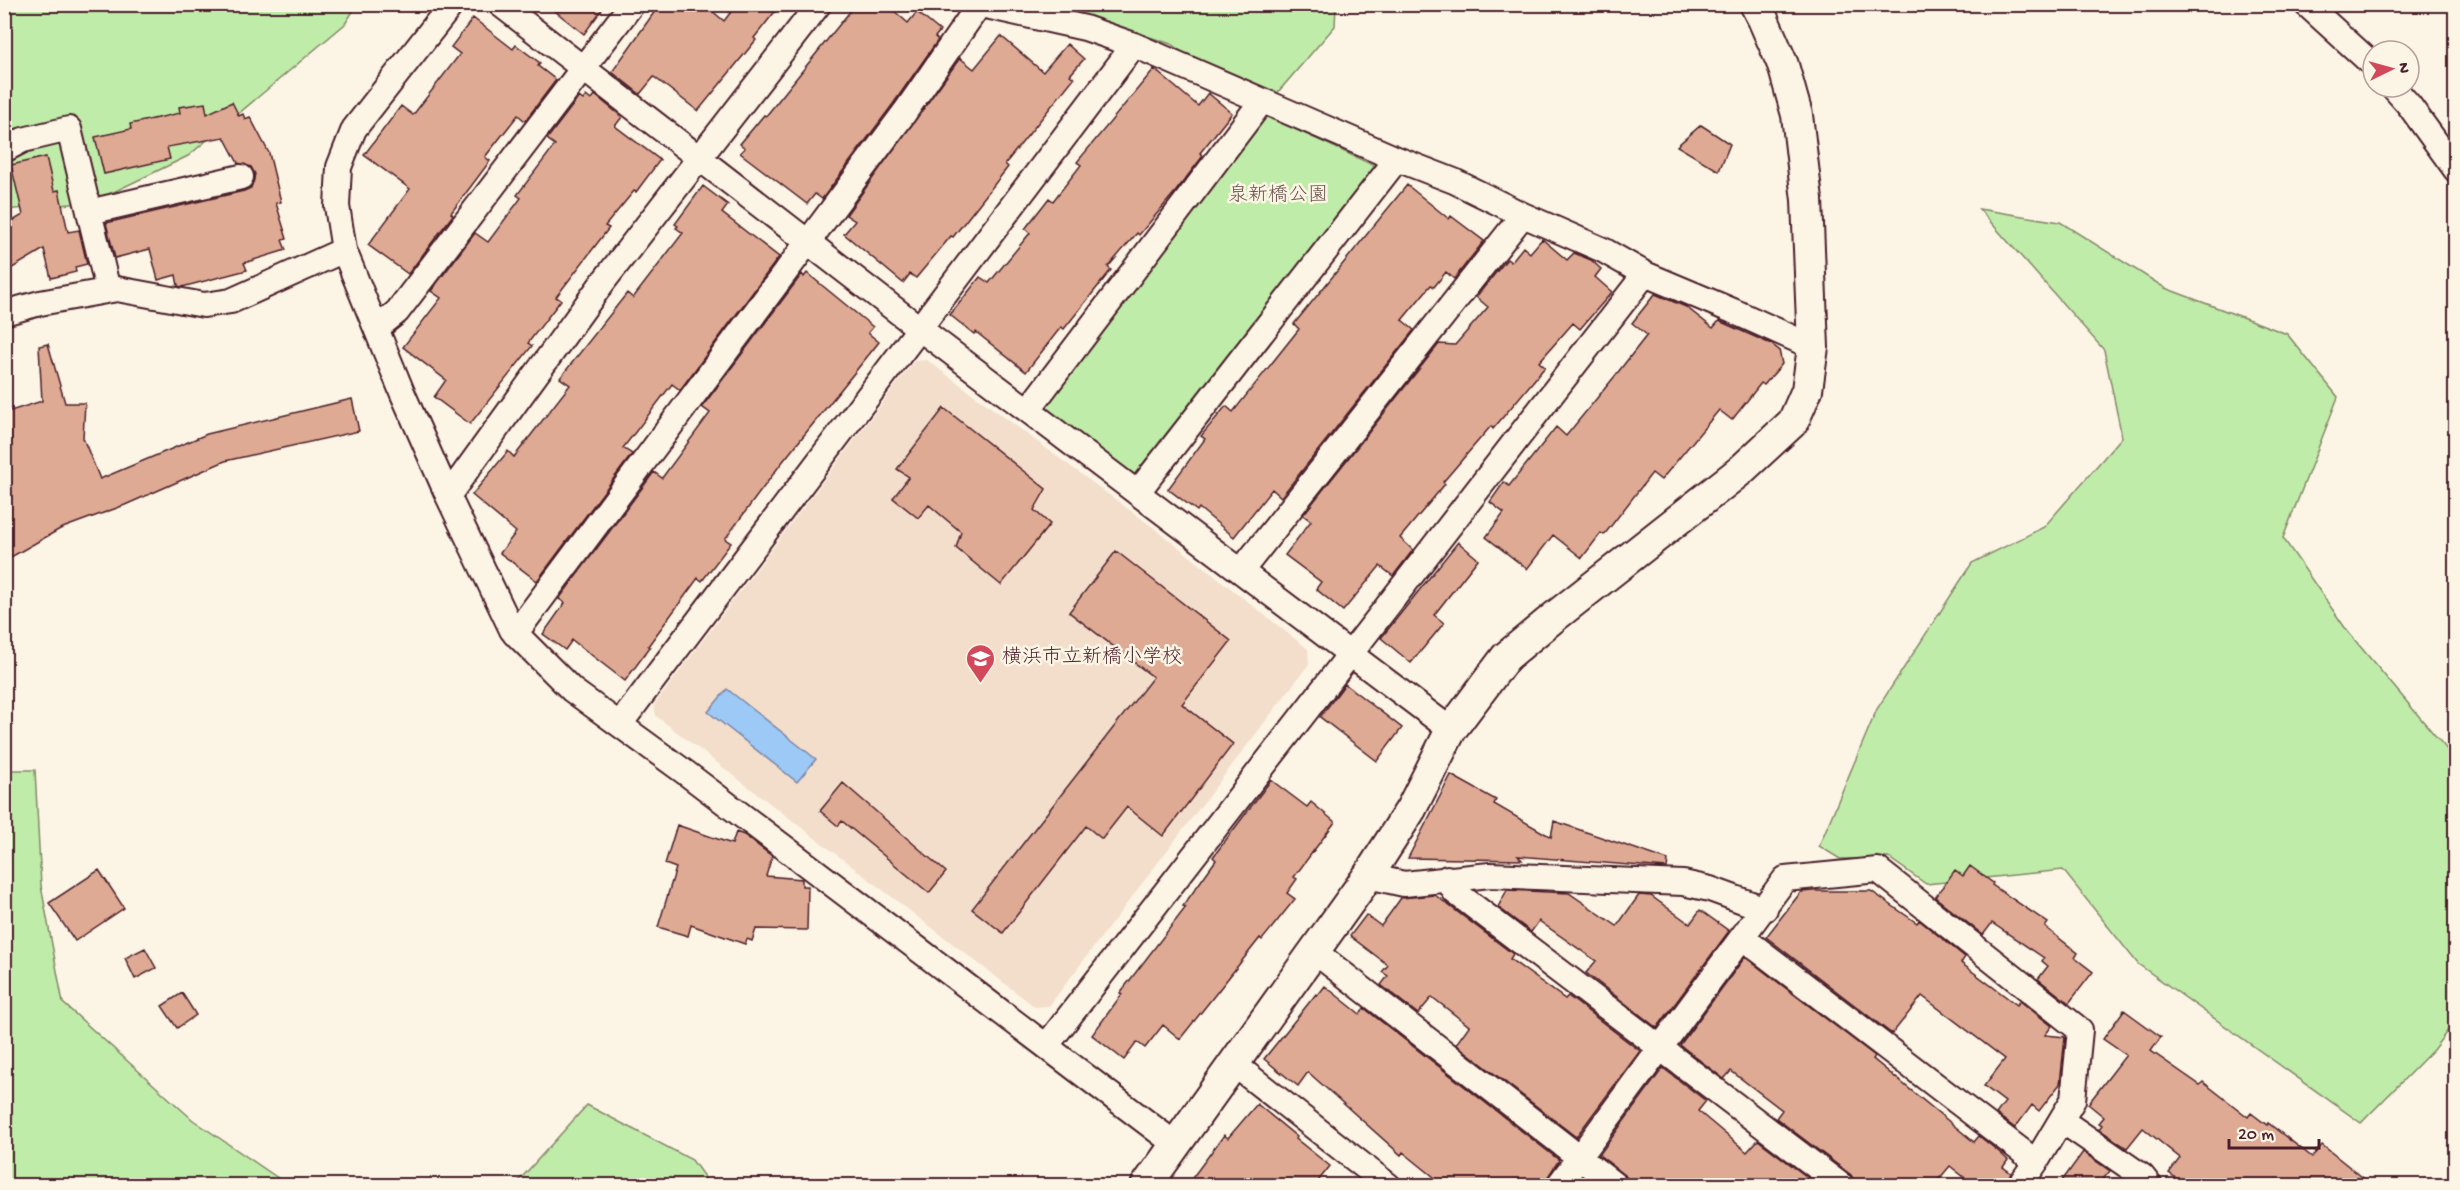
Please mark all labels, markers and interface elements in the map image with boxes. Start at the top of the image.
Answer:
north arrow [2361,39,2421,99]
text: N [2393,62,2412,75]
park label: 泉新橋公園 [1228,183,1328,208]
school or university icon: 横浜市立新橋小学校 [965,642,997,684]
place label: 横浜市立新橋小学校 [1002,646,1182,670]
scale bar [2229,1112,2319,1150]
text: 20 m [2238,1125,2274,1146]

